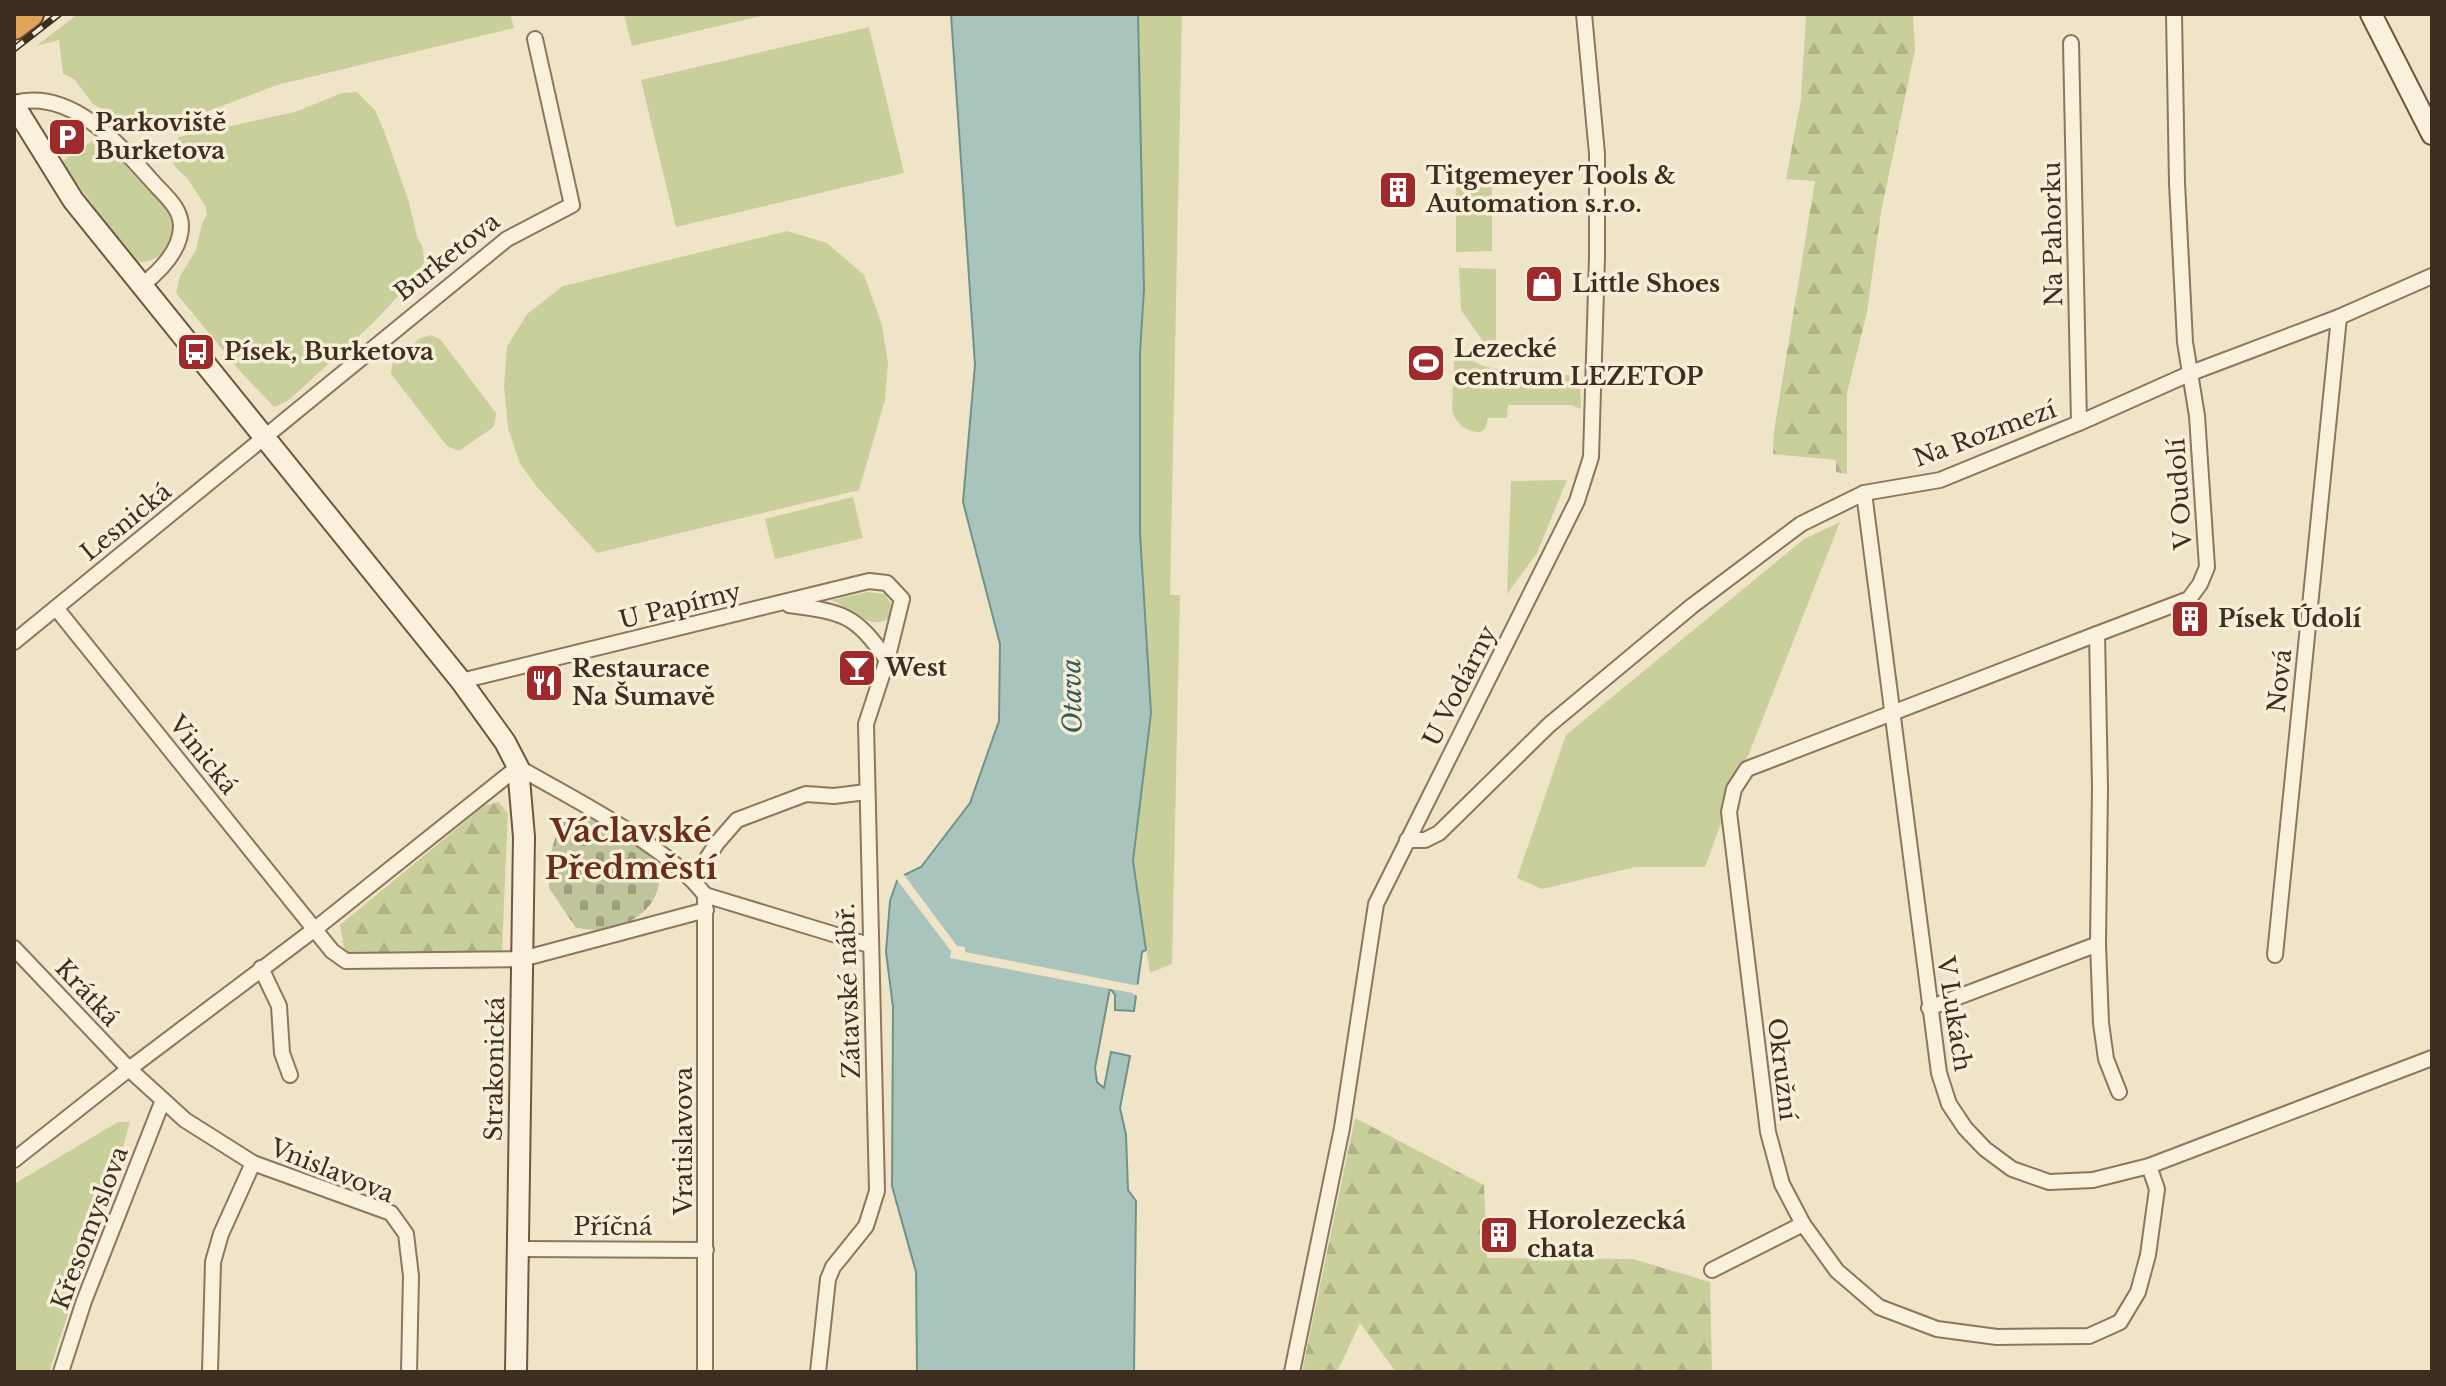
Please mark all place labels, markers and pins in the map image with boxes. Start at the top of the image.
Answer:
place label: Parkoviště Burketova [95,108,226,165]
parking icon: Parkoviště Burketova [46,116,88,158]
place label: Titgemeyer Tools & Automation s.r.o. [1425,161,1676,218]
building icon: Titgemeyer Tools & Automation s.r.o. [1377,169,1419,211]
shop icon: Little Shoes [1523,263,1565,305]
place label: Little Shoes [1572,269,1720,298]
bus stop icon: Písek, Burketova [175,331,217,373]
place label: Lezecké centrum LEZETOP [1454,334,1703,391]
place label: Písek, Burketova [224,337,434,366]
sports icon: Lezecké centrum LEZETOP [1405,342,1447,384]
building icon: Písek Údolí [2169,598,2211,640]
place label: Písek Údolí [2218,603,2361,633]
bar icon: West [836,647,878,689]
place label: West [884,653,948,682]
place label: Restaurace Na Šumavě [572,654,715,711]
restaurant icon: Restaurace Na Šumavě [523,662,565,704]
place label: Horolezecká chata [1527,1206,1686,1263]
building icon: Horolezecká chata [1478,1214,1520,1256]

